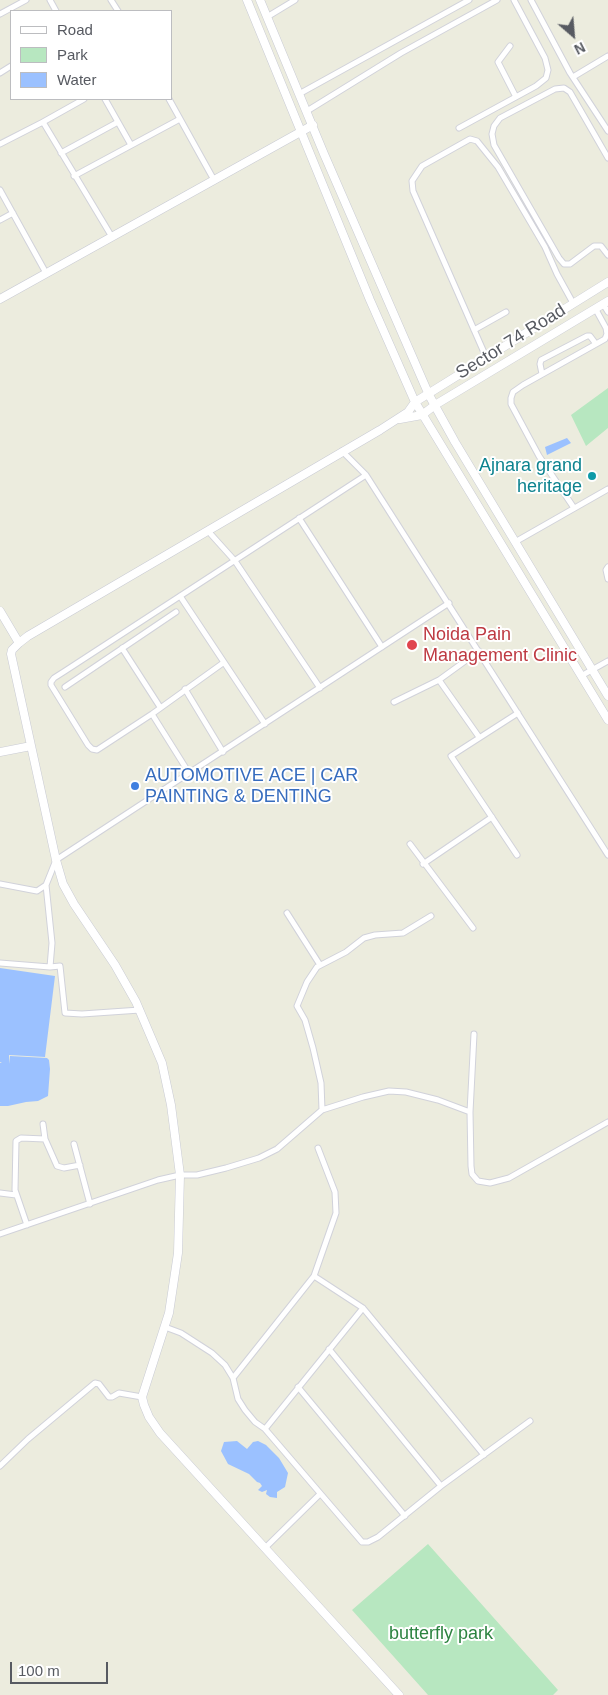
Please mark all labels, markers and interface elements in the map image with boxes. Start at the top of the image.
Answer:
legend [10,10,172,100]
north arrow [548,10,598,60]
text: Road [57,21,93,38]
text: N [572,39,588,58]
text: Park [57,46,88,63]
text: Water [57,71,96,88]
street label: Sector 74 Road [452,300,570,384]
place label: Ajnara grand heritage [479,455,582,498]
marker: Ajnara grand heritage [586,470,598,482]
place label: Noida Pain Management Clinic [423,624,577,666]
marker: Noida Pain Management Clinic [405,638,419,652]
place label: AUTOMOTIVE ACE | CAR PAINTING & DENTING [145,765,358,808]
marker: AUTOMOTIVE ACE | CAR PAINTING & DENTING [129,780,141,792]
park label: butterfly park [389,1623,493,1645]
scale bar [12,1652,110,1684]
text: 100 m [18,1662,60,1679]

